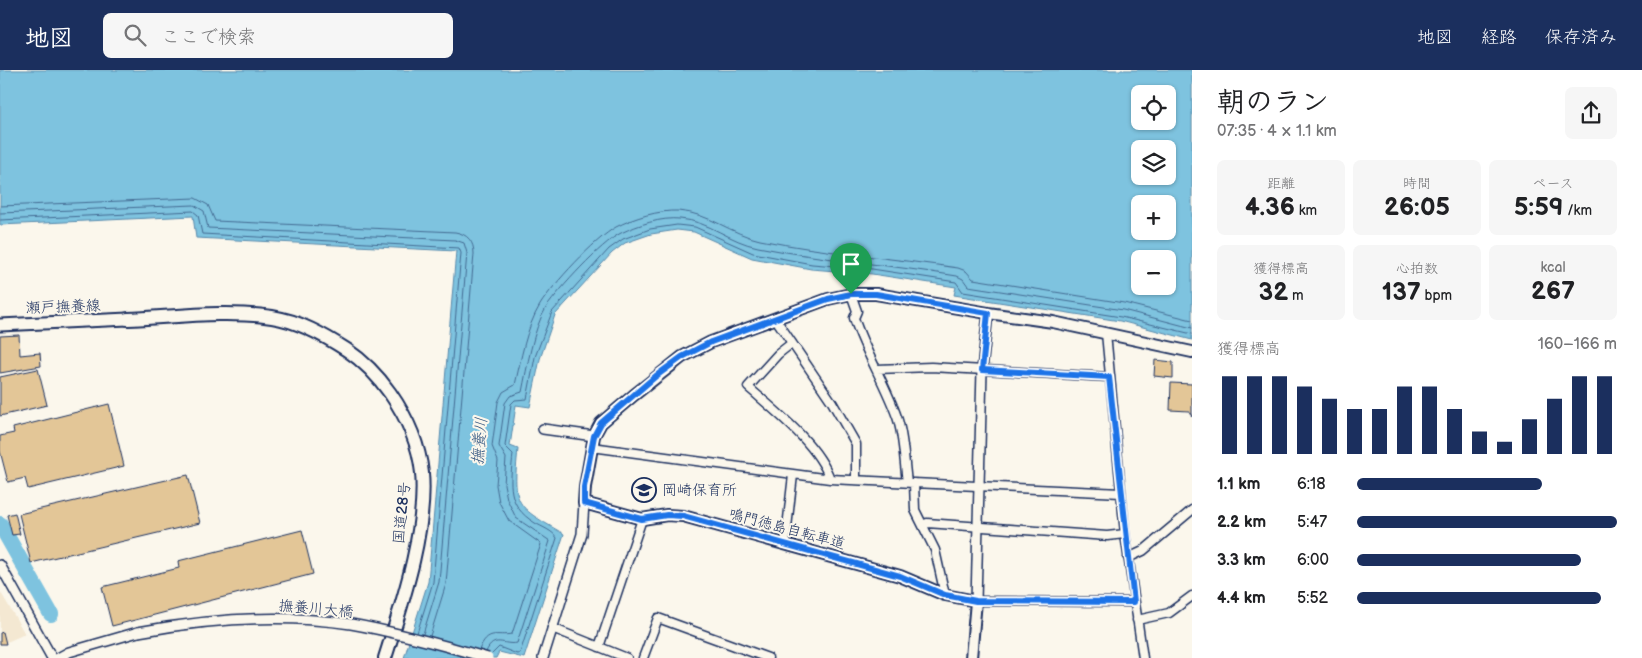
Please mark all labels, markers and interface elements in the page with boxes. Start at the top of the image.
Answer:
search box [103,13,453,58]
icon: search [121,21,149,49]
text: 地図 [25,24,73,53]
text: ここで検索 [161,26,256,49]
text: 地図 [1417,27,1453,48]
text: 経路 [1481,27,1517,48]
text: 保存済み [1545,27,1617,48]
map controls [1131,85,1176,295]
button: locate [1131,85,1176,130]
text: 朝のラン [1217,86,1329,119]
button: share [1565,87,1617,139]
text: 07:35 · 4 × 1.1 km [1217,122,1337,141]
button: layers [1131,140,1176,185]
text: 距離 [1267,175,1295,192]
text: 時間 [1403,175,1431,192]
text: ペース [1532,175,1574,192]
text: 4.36 [1245,192,1295,223]
text: 26:05 [1384,192,1450,223]
text: 5:59 [1514,192,1563,223]
button: + [1131,195,1176,240]
text: km [1295,202,1317,219]
text: /km [1563,202,1592,219]
pin [830,243,872,294]
icon: arrive [837,250,865,278]
button: − [1131,250,1176,295]
text: kcal [1540,259,1566,276]
text: 獲得標高 [1253,260,1309,277]
text: 心拍数 [1396,260,1438,277]
text: 267 [1531,276,1575,307]
text: 32 [1259,277,1288,308]
text: 137 [1382,277,1421,308]
text: m [1288,287,1303,304]
text: bpm [1421,287,1452,304]
street label: 瀬戸撫養線 [25,296,101,318]
text: 160–166 m [1538,335,1617,354]
text: 獲得標高 [1217,340,1281,359]
water label: 撫養川 [468,416,492,466]
text: 1.1 km [1217,475,1260,494]
text: 6:18 [1297,475,1326,494]
school or university icon: 岡崎保育所 [631,477,657,503]
street label: 国道28号 [389,481,415,545]
place label: 岡崎保育所 [662,481,737,500]
street label: 鳴門徳島自転車道 [727,504,847,554]
text: 2.2 km [1217,513,1266,532]
text: 5:47 [1297,513,1327,532]
text: 3.3 km [1217,551,1266,570]
text: 6:00 [1297,551,1329,570]
text: 4.4 km [1217,589,1266,608]
text: 5:52 [1297,589,1328,608]
street label: 撫養川大橋 [278,596,354,622]

